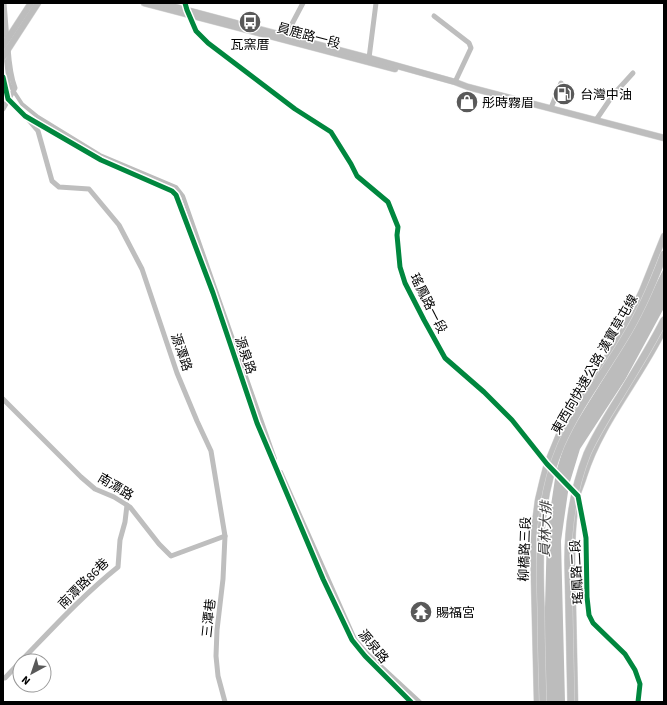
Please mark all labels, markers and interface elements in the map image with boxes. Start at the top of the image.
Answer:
bus stop icon: 瓦窯厝 [237,9,263,35]
street label: 員鹿路一段 [275,19,342,53]
place label: 瓦窯厝 [230,36,270,54]
fuel station icon: 台灣中油 [551,81,577,107]
place label: 台灣中油 [580,86,632,104]
shop icon: 彤時霧眉 [454,89,480,115]
place label: 彤時霧眉 [482,94,534,112]
street label: 瑤鳳路一段 [405,270,451,337]
street label: 東西向快速公路 漢寶草屯線 [547,291,642,438]
street label: 源潭路 [166,331,196,374]
street label: 源泉路 [230,334,260,377]
street label: 南潭路 [94,469,137,505]
water label: 員林大排 [535,499,557,557]
street label: 柳橋路三段 [515,516,535,582]
street label: 瑤鳳路二段 [566,539,588,605]
street label: 南潭路86巷 [54,554,113,613]
street label: 三潭巷 [198,598,220,638]
temple icon: 賜福宮 [408,599,434,625]
place label: 賜福宮 [436,604,475,622]
street label: 源泉路 [354,626,393,667]
north arrow [12,653,52,693]
text: N [18,672,34,688]

